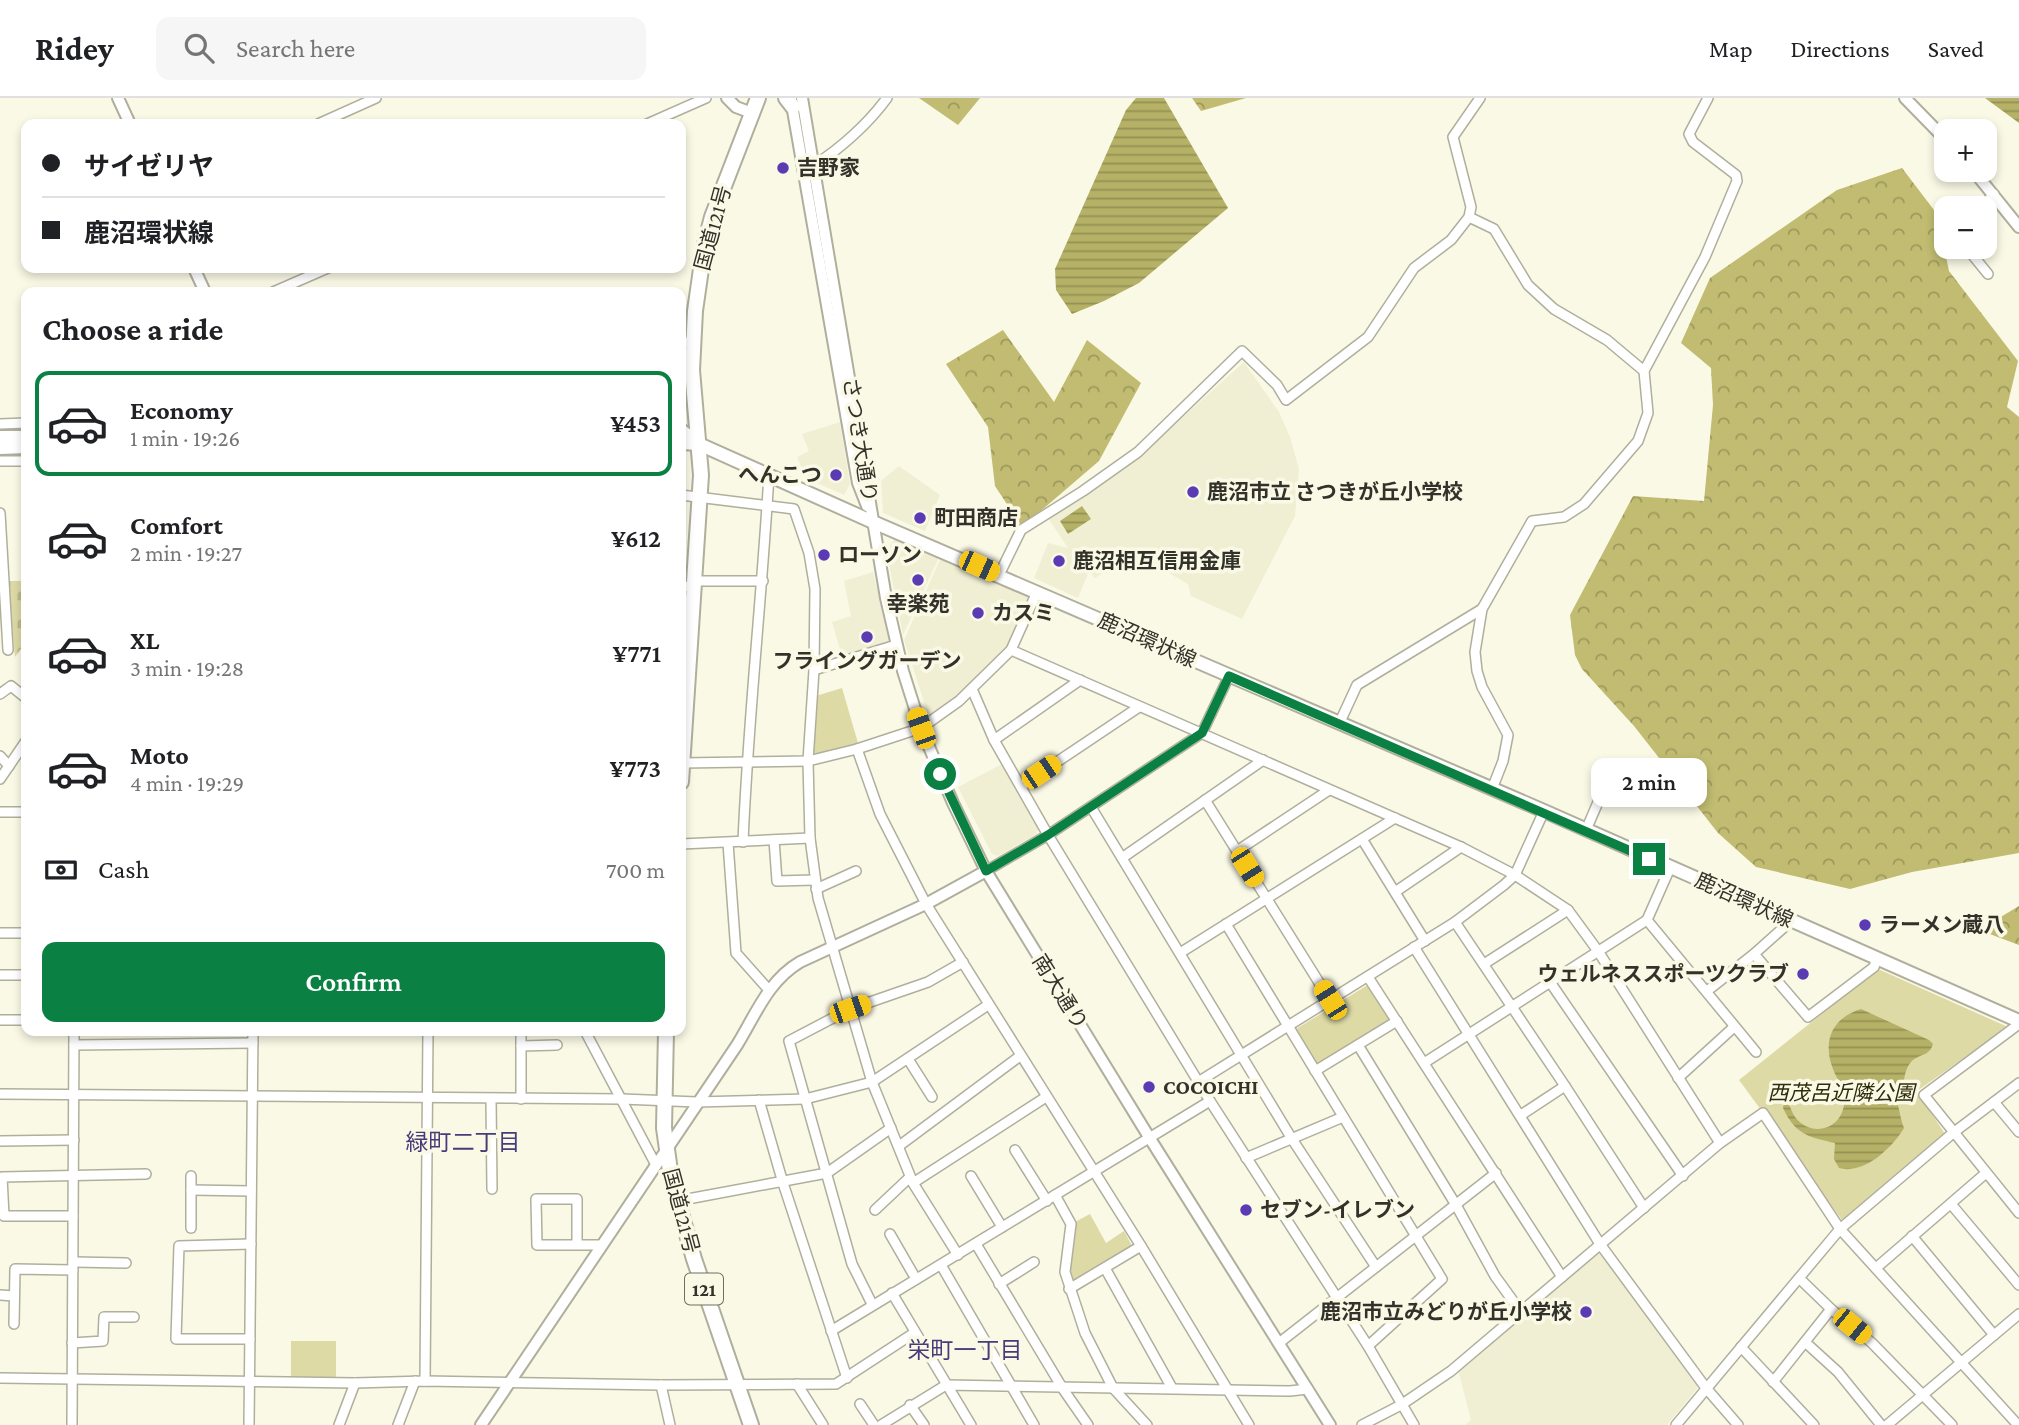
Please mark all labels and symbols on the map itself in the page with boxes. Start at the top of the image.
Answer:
place label: 吉野家 [797,156,860,180]
marker: 吉野家 [775,160,791,176]
street label: 国道121号 [690,183,736,273]
street label: さつき大通り [838,376,882,504]
place label: へんこつ [738,463,822,487]
marker: へんこつ [828,467,844,483]
place label: 鹿沼市立 さつきが丘小学校 [1207,480,1463,504]
marker: 鹿沼市立 さつきが丘小学校 [1185,484,1201,500]
place label: 町田商店 [934,506,1018,530]
marker: 町田商店 [912,510,928,526]
place label: ローソン [838,543,922,567]
marker: ローソン [816,547,832,563]
car [956,548,1003,584]
place label: 鹿沼相互信用金庫 [1073,549,1241,573]
marker: 鹿沼相互信用金庫 [1051,553,1067,569]
marker: 幸楽苑 [910,572,926,588]
place label: 幸楽苑 [887,592,950,616]
place label: カスミ [992,601,1055,625]
marker: カスミ [970,605,986,621]
street label: 鹿沼環状線 [1094,608,1200,672]
marker: フライングガーデン [859,629,875,645]
place label: フライングガーデン [773,649,962,673]
car [904,705,939,751]
car [1018,752,1065,792]
route start [924,758,956,790]
callout: 2 min [1591,758,1707,806]
route end [1633,843,1665,875]
car [1227,844,1268,890]
street label: 鹿沼環状線 [1691,868,1797,932]
place label: ラーメン蔵八 [1879,913,2004,937]
marker: ラーメン蔵八 [1857,917,1873,933]
street label: 南大通り [1028,950,1092,1034]
place label: ウェルネススポーツクラブ [1537,962,1789,986]
marker: ウェルネススポーツクラブ [1795,966,1811,982]
car [1310,977,1351,1023]
car [827,992,874,1026]
place label: COCOICHI [1163,1075,1258,1099]
marker: COCOICHI [1141,1079,1157,1095]
park label: 西茂呂近隣公園 [1768,1081,1917,1105]
district label: 緑町二丁目 [406,1129,521,1155]
street label: 国道121号 [658,1166,704,1256]
place label: セブン-イレブン [1260,1198,1415,1222]
marker: セブン-イレブン [1238,1202,1254,1218]
road number: 121 [685,1274,723,1304]
place label: 鹿沼市立みどりが丘小学校 [1320,1300,1572,1324]
marker: 鹿沼市立みどりが丘小学校 [1578,1304,1594,1320]
car [1830,1305,1875,1347]
district label: 栄町一丁目 [908,1337,1023,1363]

